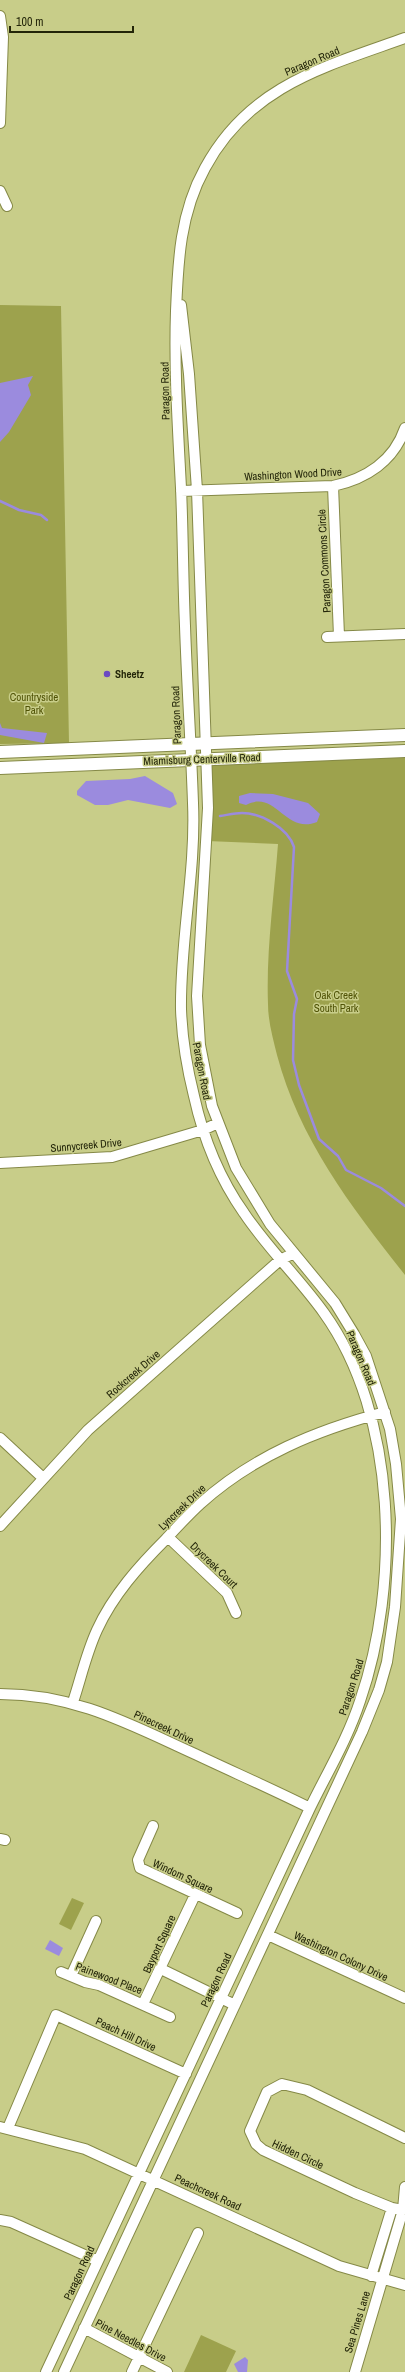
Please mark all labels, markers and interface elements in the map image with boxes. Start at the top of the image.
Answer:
scale bar [10,8,133,34]
text: 100 m [16,14,43,30]
street label: Paragon Road [282,43,342,79]
street label: Paragon Road [157,362,173,420]
street label: Washington Wood Drive [244,464,342,484]
street label: Paragon Commons Circle [314,509,334,613]
place label: Sheetz [115,667,145,681]
marker: Sheetz [102,669,112,679]
street label: Paragon Road [168,686,184,744]
park label: Countryside Park [10,690,58,717]
street label: Miamisburg Centerville Road [143,750,261,768]
park label: Oak Creek South Park [314,988,359,1015]
street label: Paragon Road [190,1041,214,1101]
street label: Sunnycreek Drive [50,1135,122,1155]
street label: Paragon Road [343,1328,379,1388]
street label: Rockcreek Drive [103,1347,163,1401]
street label: Lyncreek Drive [155,1481,209,1533]
street label: Drycreek Court [187,1539,241,1591]
street label: Paragon Road [335,1657,367,1717]
street label: Pinecreek Drive [132,1707,196,1747]
street label: Windom Square [151,1856,215,1896]
street label: Bayport Square [139,1913,179,1975]
street label: Washington Colony Drive [292,1928,390,1984]
street label: Paragon Road [197,1951,235,2009]
street label: Painewood Place [74,1959,144,1997]
street label: Peach Hill Drive [94,2014,158,2054]
street label: Hidden Circle [270,2136,326,2172]
street label: Peachcreek Road [173,2171,243,2213]
street label: Paragon Road [60,2244,98,2302]
street label: Sea Pines Lane [341,2289,373,2355]
street label: Pine Needles Drive [93,2315,169,2365]

